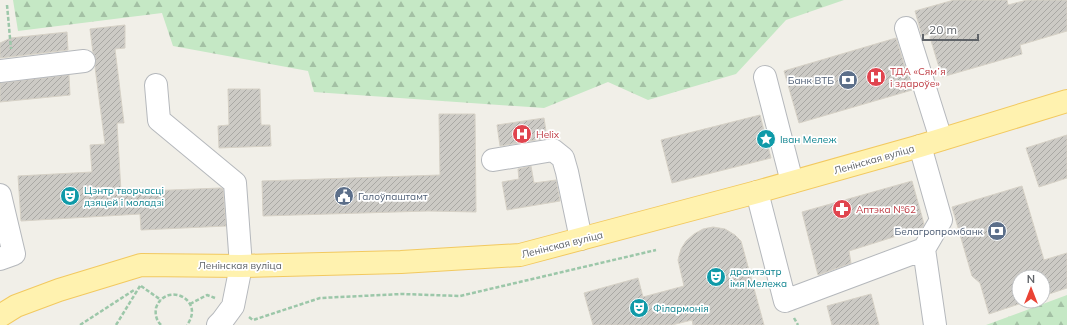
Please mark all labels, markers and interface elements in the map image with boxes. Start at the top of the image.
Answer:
scale bar [923,16,978,42]
text: 20 m [929,22,957,37]
place label: ТДА «Сямʼя і здароўе» [890,65,946,90]
hospital icon: ТДА «Сямʼя і здароўе» [865,66,887,88]
bank icon: Банк ВТБ [837,69,859,91]
place label: Банк ВТБ [788,74,834,87]
hospital icon: Helix [511,123,533,145]
place label: Helix [536,128,560,141]
place icon: Іван Мележ [755,128,777,150]
place label: Іван Мележ [780,133,837,146]
street label: Ленінская вуліца [832,142,916,177]
place label: Цэнтр творчасці дзяцей і моладзі [84,184,164,209]
theatre icon: Цэнтр творчасці дзяцей і моладзі [59,185,81,207]
public building icon: Галоўпаштамт [333,185,355,207]
place label: Галоўпаштамт [358,190,428,203]
pharmacy icon: Аптэка №62 [831,198,853,220]
place label: Аптэка №62 [856,203,916,216]
bank icon: Белагропромбанк [986,220,1008,242]
place label: Белагропромбанк [894,225,984,238]
street label: Ленінская вуліца [520,228,604,261]
street label: Ленінская вуліца [198,259,282,272]
place label: драмтэатр імя Мележа [730,265,787,290]
theatre icon: драмтэатр імя Мележа [705,266,727,288]
north arrow [1011,269,1051,309]
text: N [1027,272,1035,286]
theatre icon: Філармонія [628,297,650,319]
place label: Філармонія [653,302,709,315]

